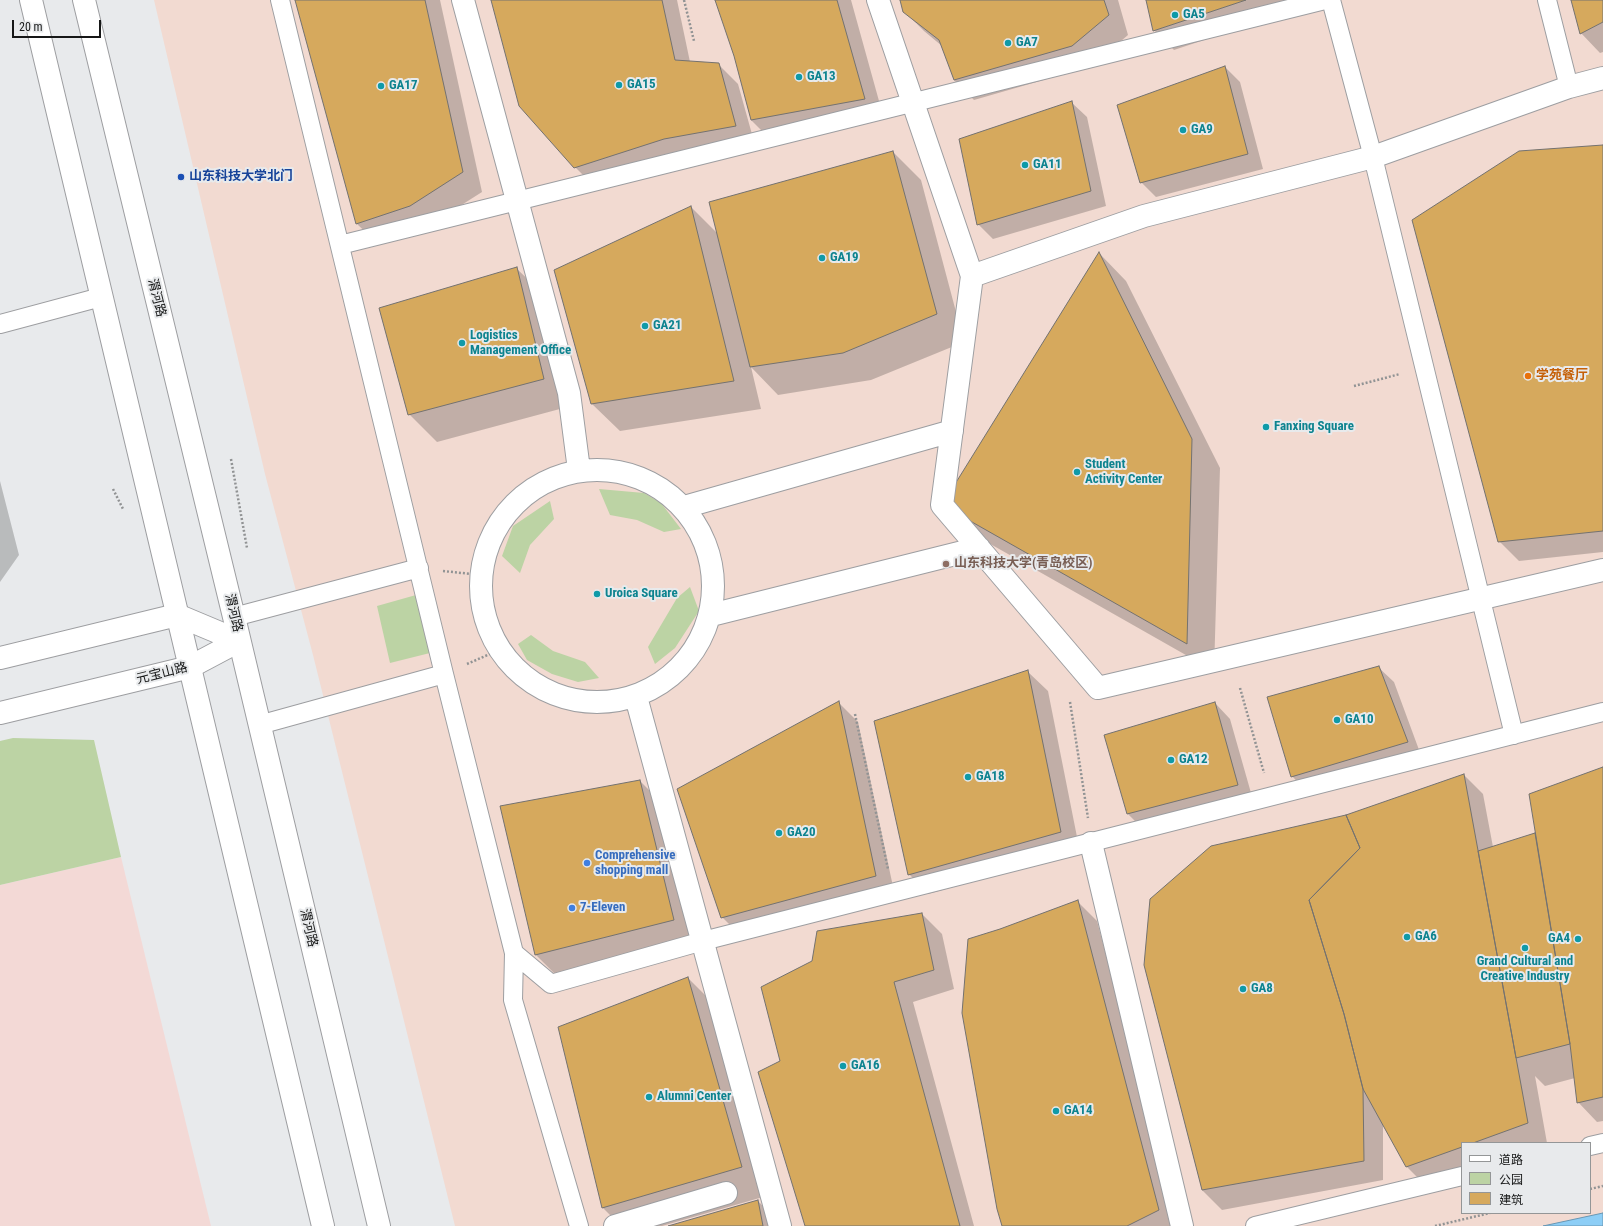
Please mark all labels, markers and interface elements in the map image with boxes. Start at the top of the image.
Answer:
place label: GA5 [1183,7,1205,23]
marker: GA5 [1170,10,1180,20]
scale bar [14,12,103,38]
text: 20 m [19,20,43,34]
place label: GA7 [1016,35,1038,51]
marker: GA7 [1003,38,1013,48]
place label: GA13 [807,69,836,85]
marker: GA13 [794,72,804,82]
place label: GA15 [627,77,656,93]
place label: GA17 [389,78,418,94]
marker: GA15 [614,80,624,90]
marker: GA17 [376,81,386,91]
place label: GA9 [1191,122,1213,138]
marker: GA9 [1178,125,1188,135]
place label: GA11 [1033,157,1062,173]
marker: GA11 [1020,160,1030,170]
place label: 山东科技大学北门 [189,169,293,185]
marker: 山东科技大学北门 [176,172,186,182]
place label: GA19 [830,250,859,266]
marker: GA19 [817,253,827,263]
street label: 渭河路 [144,277,168,319]
place label: GA21 [653,318,682,334]
marker: GA21 [640,321,650,331]
place label: Logistics Management Office [470,328,571,359]
marker: Logistics Management Office [457,338,467,348]
place label: 学苑餐厅 [1536,368,1588,384]
marker: 学苑餐厅 [1523,371,1533,381]
place label: Fanxing Square [1274,419,1354,435]
marker: Fanxing Square [1261,422,1271,432]
place label: Student Activity Center [1085,457,1162,488]
marker: Student Activity Center [1072,467,1082,477]
place label: 山东科技大学(青岛校区) [954,556,1092,572]
marker: 山东科技大学(青岛校区) [941,559,951,569]
place label: Uroica Square [605,586,678,602]
marker: Uroica Square [592,589,602,599]
street label: 渭河路 [221,592,245,634]
street label: 元宝山路 [135,660,189,688]
place label: GA10 [1345,712,1374,728]
marker: GA10 [1332,715,1342,725]
place label: GA12 [1179,752,1208,768]
marker: GA12 [1166,755,1176,765]
place label: GA18 [976,769,1005,785]
marker: GA18 [963,772,973,782]
place label: GA20 [787,825,816,841]
marker: GA20 [774,828,784,838]
place label: Comprehensive shopping mall [595,848,676,879]
marker: Comprehensive shopping mall [582,858,592,868]
place label: 7-Eleven [580,900,625,916]
marker: 7-Eleven [567,903,577,913]
street label: 渭河路 [296,907,320,949]
place label: GA6 [1415,929,1437,945]
place label: GA4 [1548,931,1570,947]
marker: GA6 [1402,932,1412,942]
marker: GA4 [1573,934,1583,944]
marker: Grand Cultural and Creative Industry [1520,943,1530,953]
place label: Grand Cultural and Creative Industry [1477,954,1573,985]
place label: GA8 [1251,981,1273,997]
marker: GA8 [1238,984,1248,994]
place label: GA16 [851,1058,880,1074]
marker: GA16 [838,1061,848,1071]
place label: Alumni Center [657,1089,731,1105]
marker: Alumni Center [644,1092,654,1102]
place label: GA14 [1064,1103,1093,1119]
marker: GA14 [1051,1106,1061,1116]
legend [1461,1142,1591,1214]
text: 道路 [1499,1153,1523,1167]
text: 公园 [1499,1173,1523,1187]
text: 建筑 [1499,1193,1523,1207]

